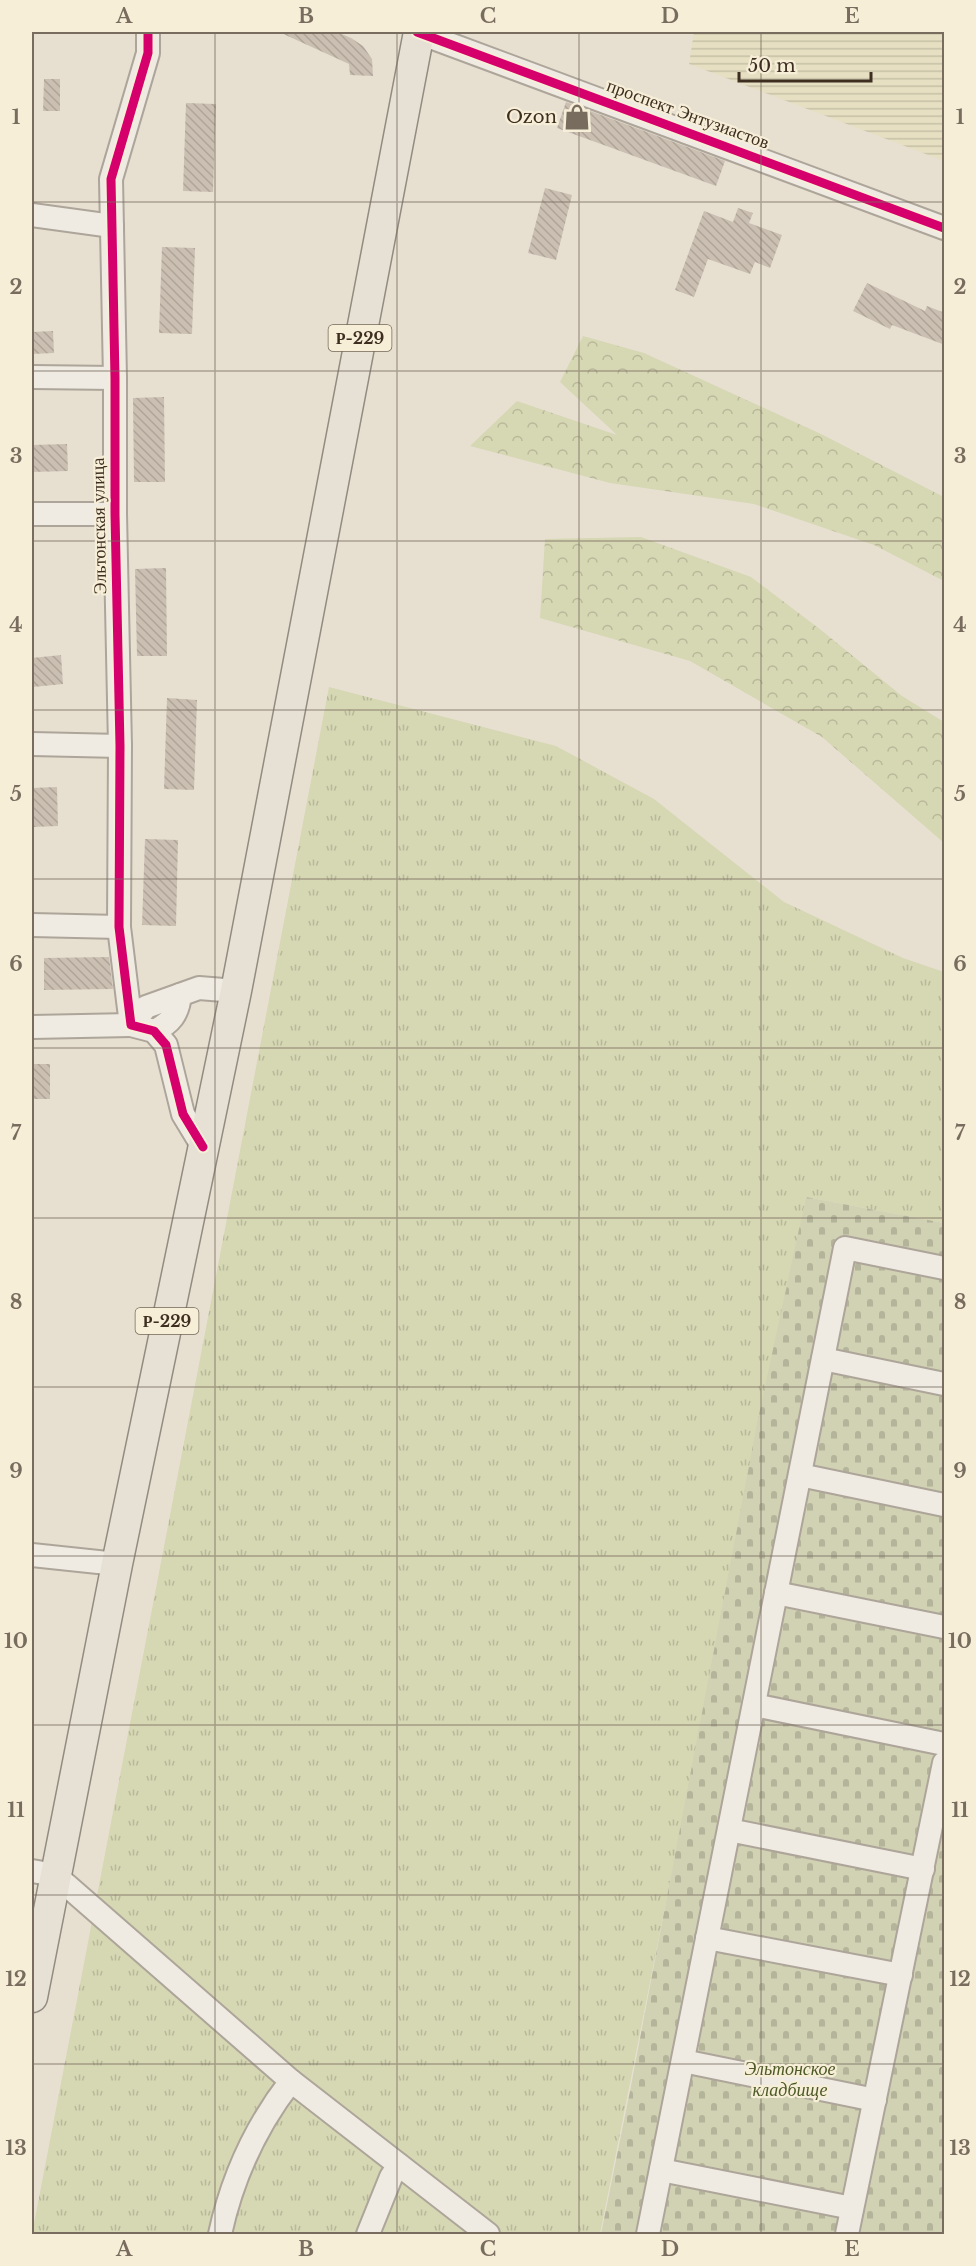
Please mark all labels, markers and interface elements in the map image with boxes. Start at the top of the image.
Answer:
text: A [115,4,133,28]
text: B [298,4,314,28]
text: C [480,4,496,28]
text: D [661,4,679,28]
text: E [844,4,860,28]
scale bar [739,45,871,83]
text: 50 m [748,55,796,77]
street label: проспект Энтузиастов [604,74,772,154]
shop icon: Ozon [562,102,592,132]
text: 1 [12,105,21,129]
text: 1 [956,105,965,129]
place label: Ozon [506,106,557,128]
text: 2 [9,275,23,299]
text: 2 [953,275,967,299]
road number: Р-229 [328,325,392,351]
text: 3 [10,444,22,468]
text: 3 [954,444,966,468]
street label: Эльтонская улица [87,457,111,595]
text: 4 [9,613,23,637]
text: 4 [953,613,967,637]
text: 5 [10,782,22,806]
text: 5 [954,782,966,806]
text: 6 [9,952,23,976]
text: 6 [953,952,967,976]
text: 7 [11,1121,22,1145]
text: 7 [955,1121,966,1145]
text: 8 [10,1290,22,1314]
text: 8 [954,1290,966,1314]
road number: Р-229 [136,1308,198,1334]
text: 9 [9,1459,23,1483]
text: 9 [953,1459,967,1483]
text: 10 [4,1629,28,1653]
text: 10 [948,1629,972,1653]
text: 11 [7,1798,25,1822]
text: 11 [951,1798,969,1822]
text: 12 [5,1967,27,1991]
text: 12 [949,1967,971,1991]
park label: Эльтонское кладбище [744,2058,836,2101]
text: 13 [5,2136,27,2160]
text: 13 [949,2136,971,2160]
text: A [115,2237,133,2261]
text: B [298,2237,314,2261]
text: C [480,2237,496,2261]
text: D [661,2237,679,2261]
text: E [844,2237,860,2261]

